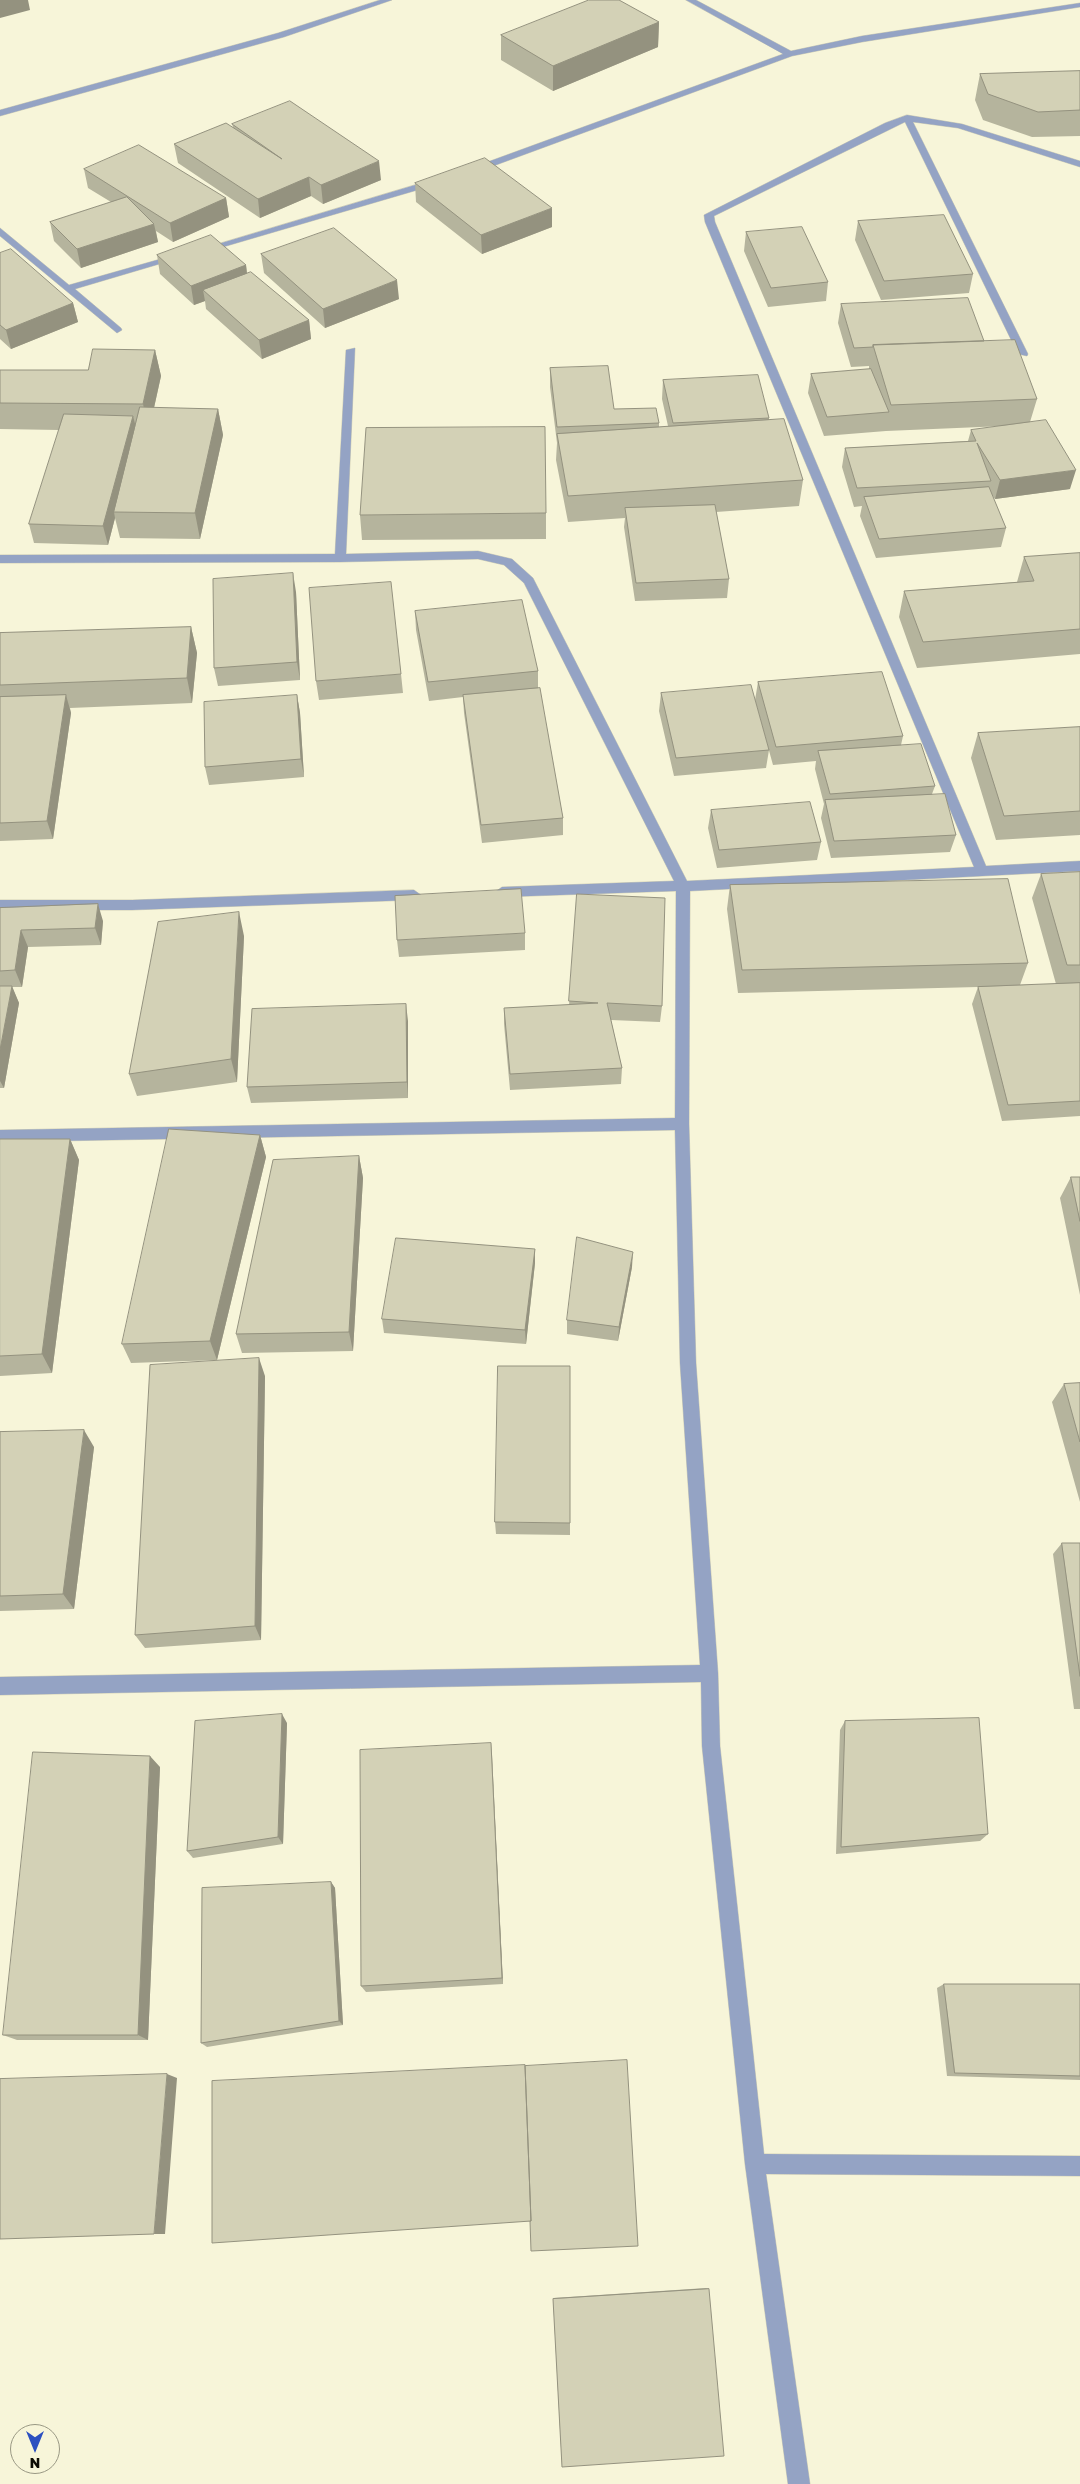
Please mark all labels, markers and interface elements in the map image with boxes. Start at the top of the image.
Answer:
north arrow [10,2424,60,2474]
text: N [30,2455,40,2472]

